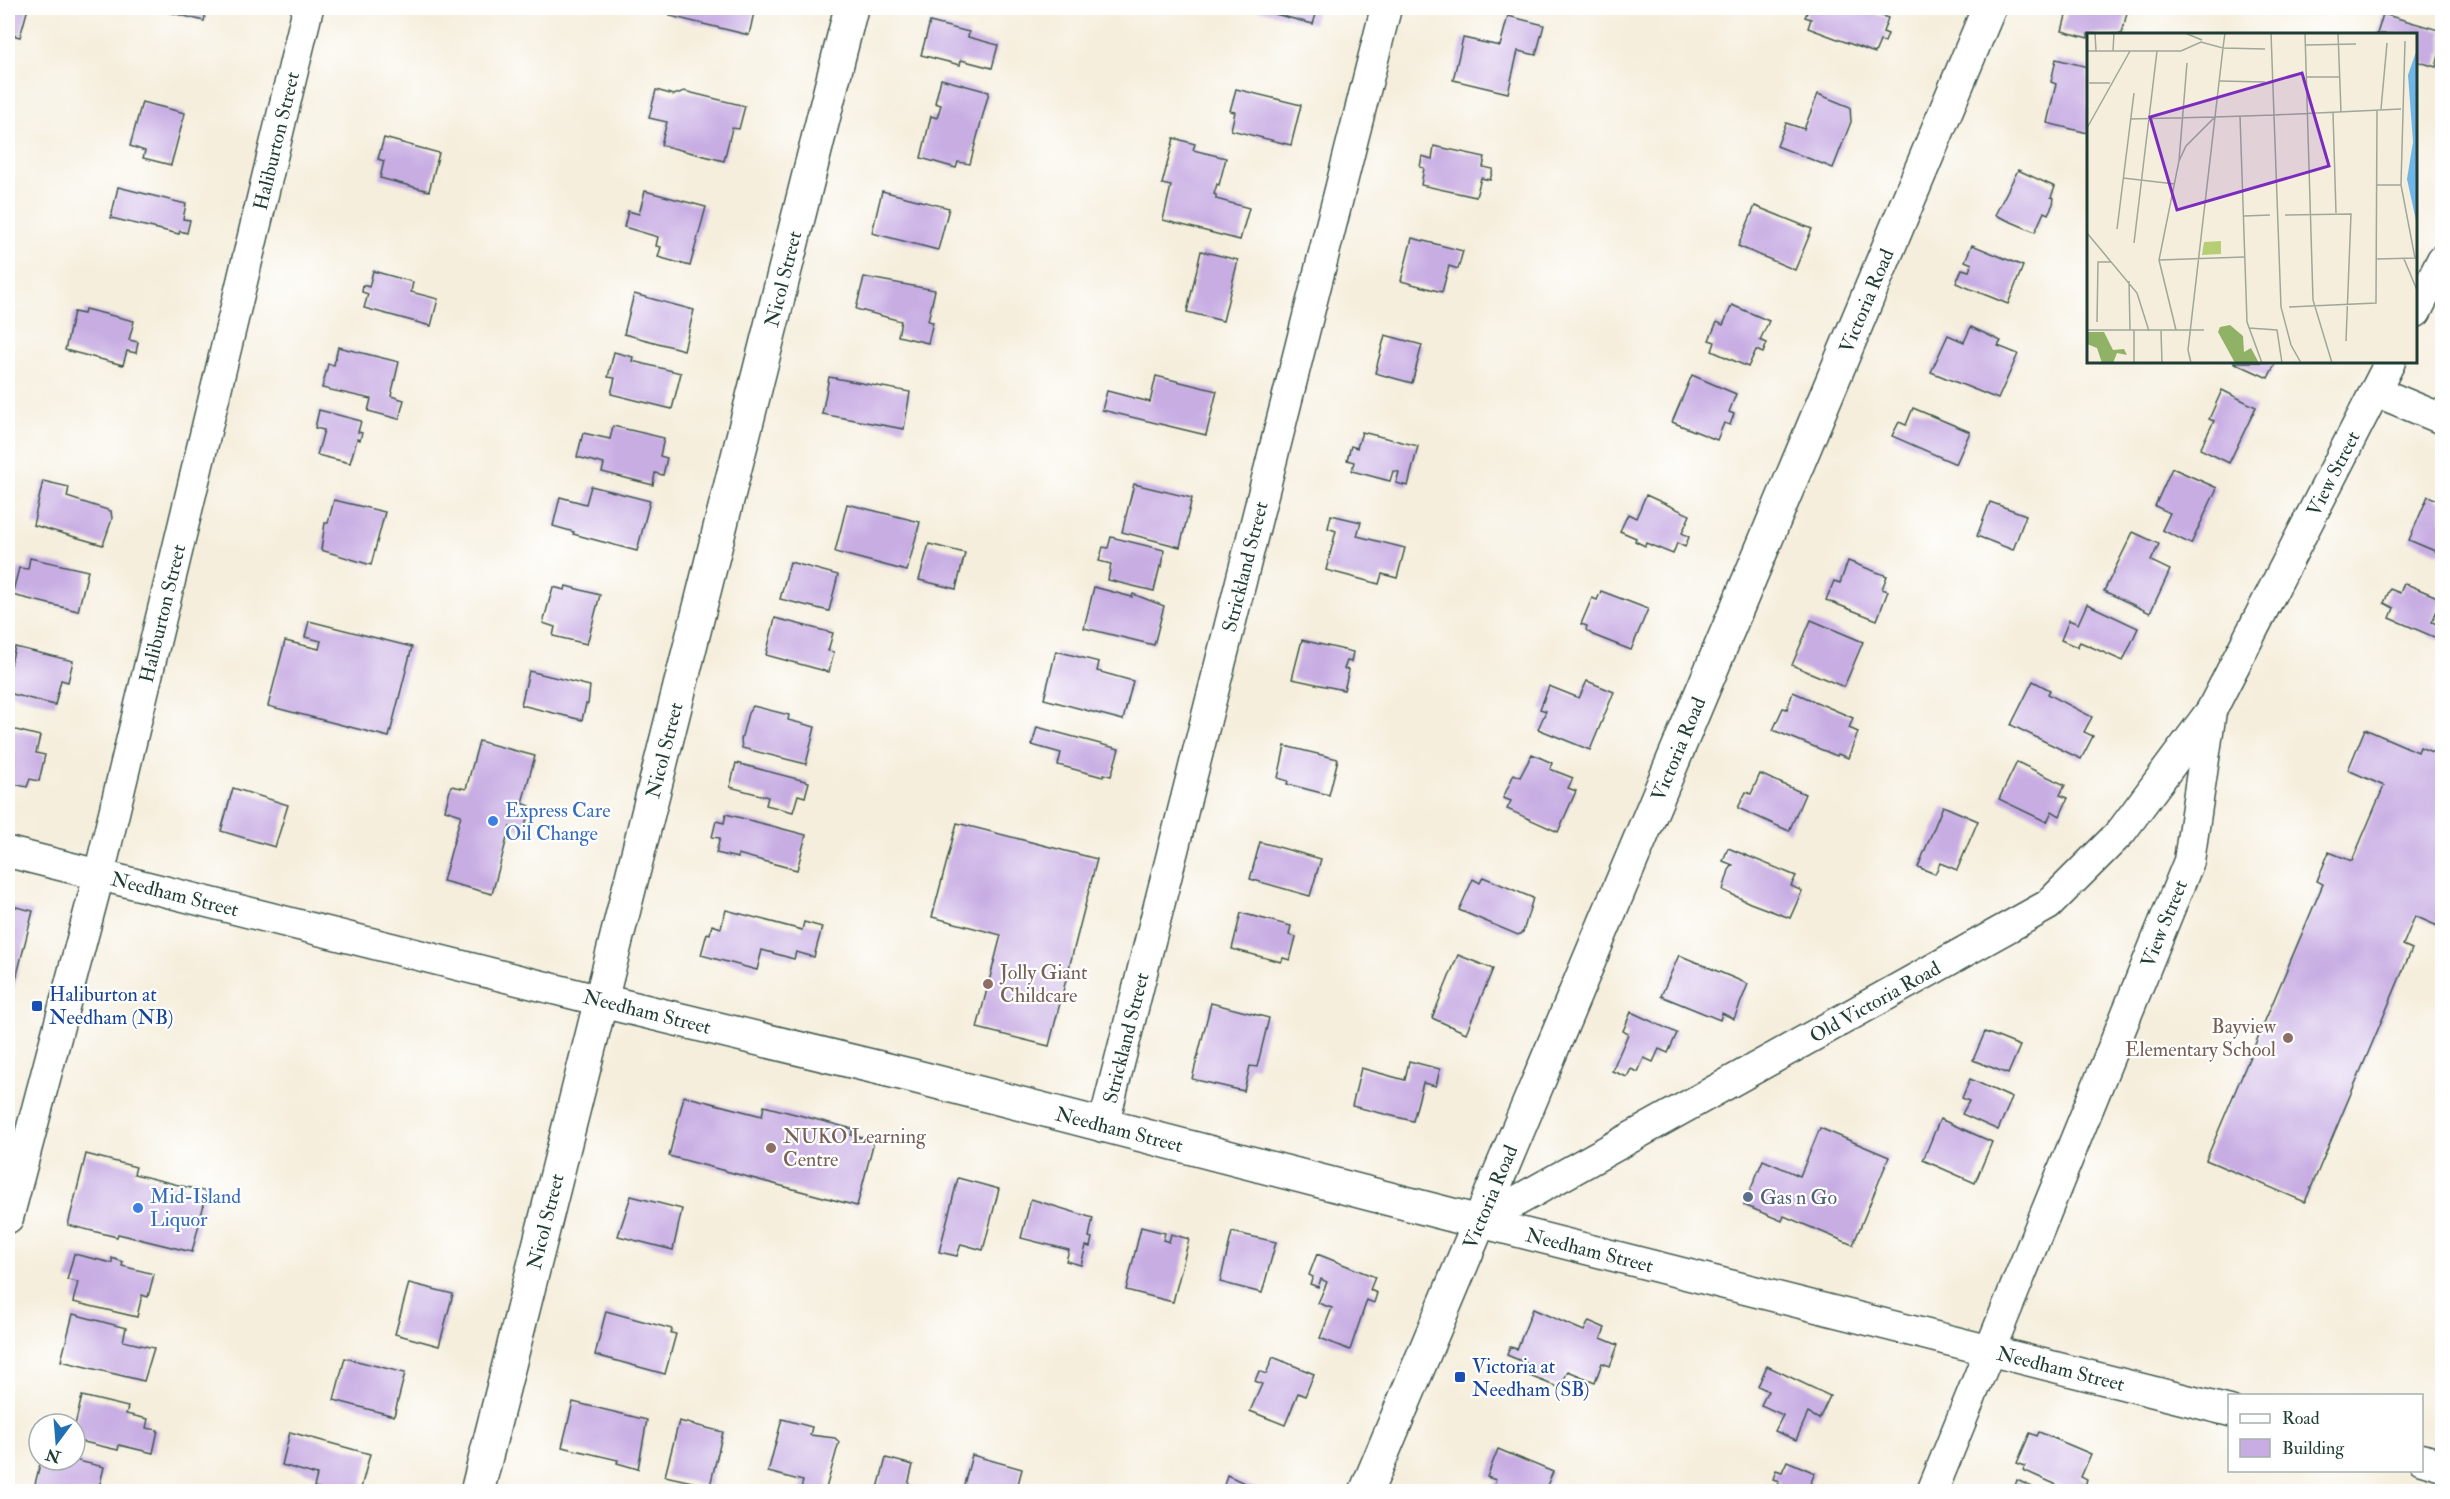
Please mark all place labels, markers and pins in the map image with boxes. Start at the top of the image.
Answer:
place label: Express Care Oil Change [505,798,611,846]
marker: Express Care Oil Change [486,814,500,828]
place label: Jolly Giant Childcare [999,960,1088,1008]
marker: Jolly Giant Childcare [981,977,995,991]
place label: Haliburton at Needham (NB) [49,982,173,1030]
marker: Haliburton at Needham (NB) [30,999,44,1013]
place label: Bayview Elementary School [2125,1014,2277,1062]
marker: Bayview Elementary School [2281,1031,2295,1045]
place label: NUKO Learning Centre [783,1124,927,1172]
marker: NUKO Learning Centre [764,1141,778,1155]
place label: Mid-Island Liquor [150,1184,241,1232]
place label: Gas n Go [1760,1185,1837,1210]
marker: Gas n Go [1741,1190,1755,1204]
marker: Mid-Island Liquor [131,1201,145,1215]
place label: Victoria at Needham (SB) [1472,1354,1590,1402]
marker: Victoria at Needham (SB) [1453,1370,1467,1384]

